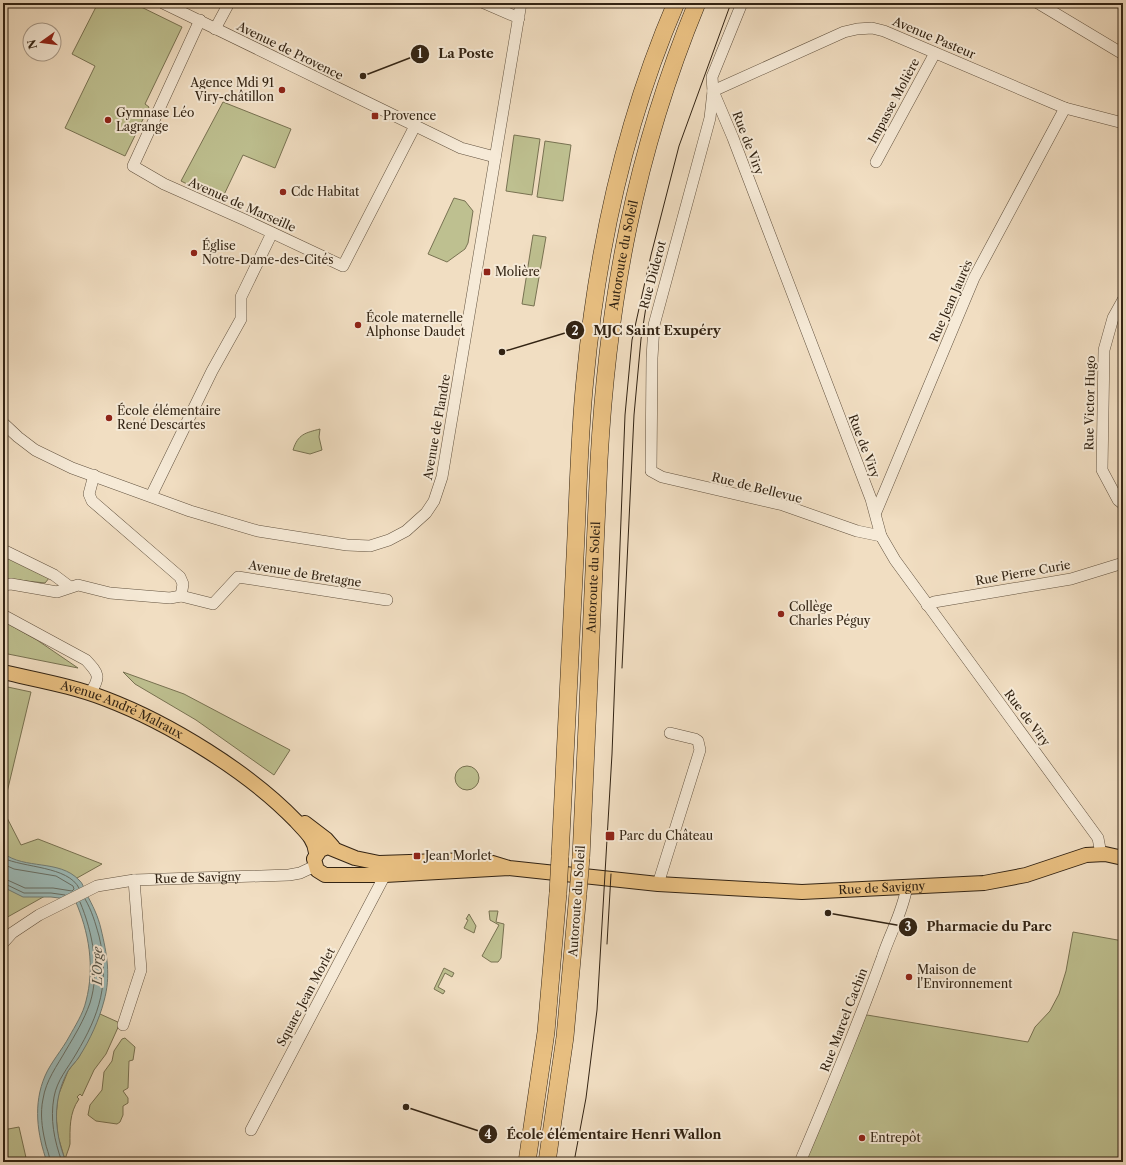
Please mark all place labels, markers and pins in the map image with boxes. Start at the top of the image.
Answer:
callout: La Poste [410,41,501,66]
place label: Agence Mdi 91 Viry-châtillon [189,75,274,104]
marker: Agence Mdi 91 Viry-châtillon [277,85,287,95]
place label: Gymnase Léo Lagrange [116,105,194,134]
place label: Provence [383,108,437,123]
marker: Provence [370,111,380,121]
marker: Gymnase Léo Lagrange [103,115,113,125]
place label: Cdc Habitat [291,184,360,199]
marker: Cdc Habitat [278,187,288,197]
place label: Église Notre-Dame-des-Cités [202,237,333,267]
marker: Église Notre-Dame-des-Cités [189,248,199,258]
place label: Molière [495,264,540,279]
marker: Molière [482,267,492,277]
place label: École maternelle Alphonse Daudet [365,309,466,339]
callout: MJC Saint Exupéry [565,318,729,343]
marker: École maternelle Alphonse Daudet [353,320,363,330]
place label: École élémentaire René Descartes [117,402,221,432]
marker: École élémentaire René Descartes [104,413,114,423]
place label: Collège Charles Péguy [789,599,871,628]
marker: Collège Charles Péguy [776,609,786,619]
place label: Parc du Château [619,828,714,843]
marker: Parc du Château [604,830,616,842]
place label: Jean Morlet [423,848,492,863]
marker: Jean Morlet [412,851,422,861]
callout: Pharmacie du Parc [898,914,1060,939]
place label: Maison de l'Environnement [917,962,1013,991]
marker: Maison de l'Environnement [904,972,914,982]
callout: École élémentaire Henri Wallon [478,1122,730,1147]
place label: Entrepôt [870,1130,921,1145]
marker: Entrepôt [857,1133,867,1143]

